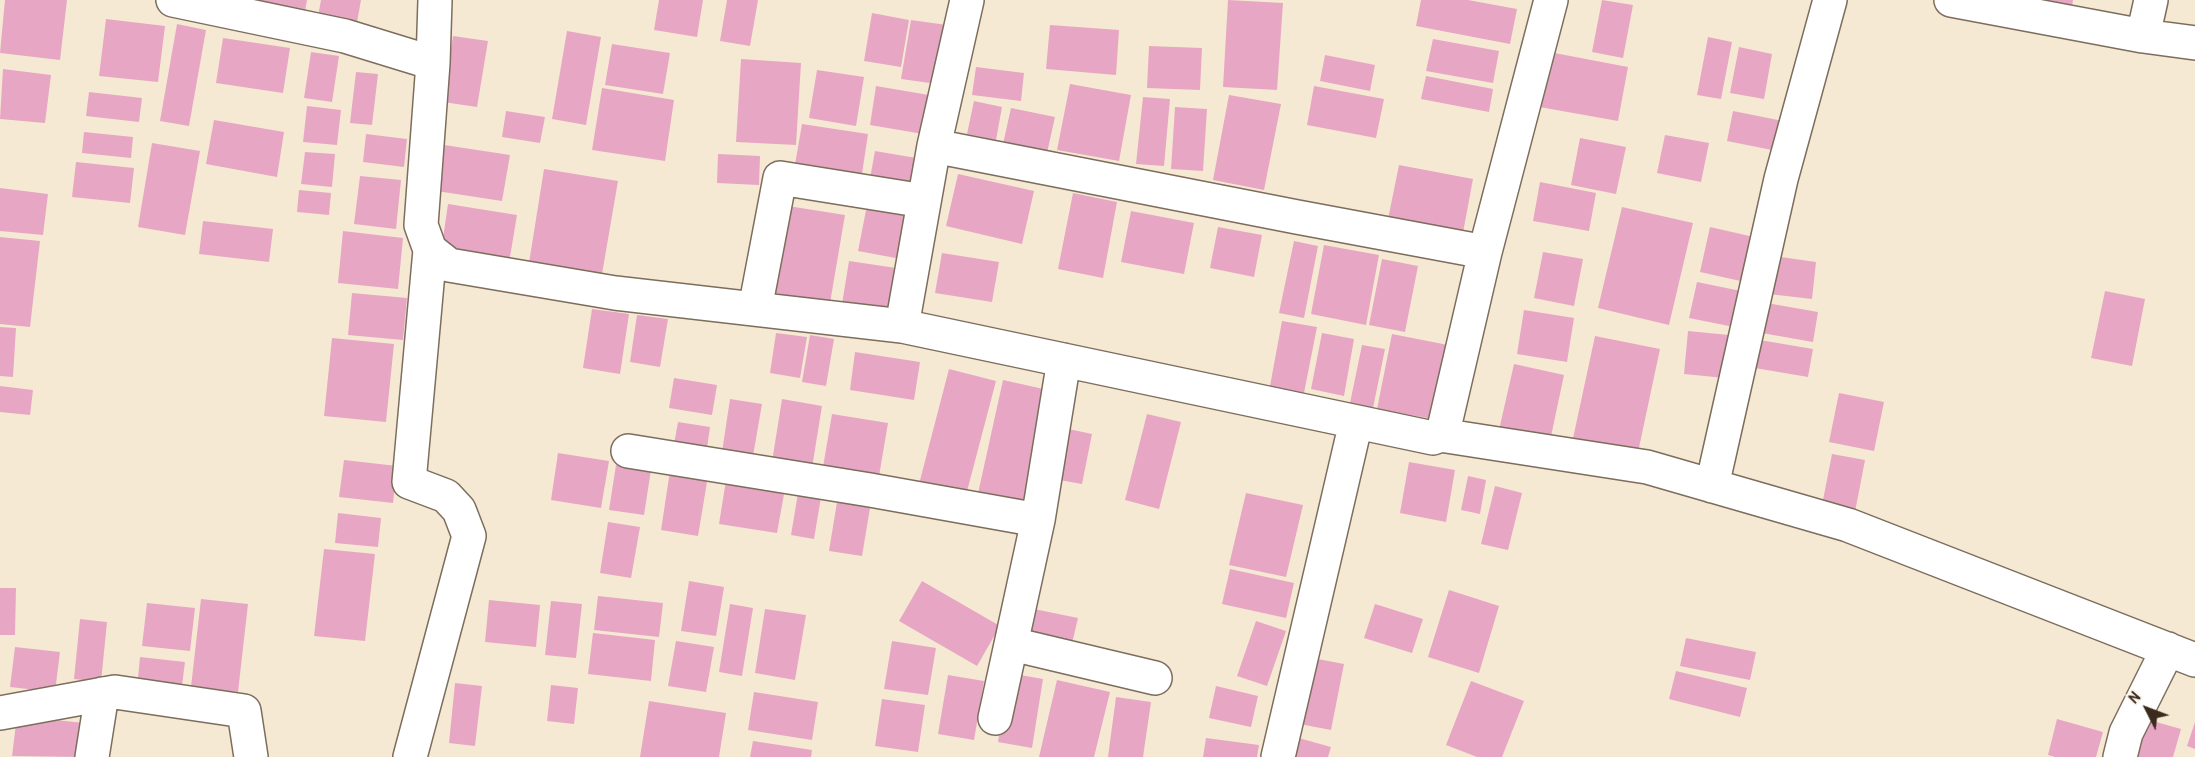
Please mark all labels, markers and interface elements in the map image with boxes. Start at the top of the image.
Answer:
north arrow [2117,679,2177,739]
text: N [2123,686,2145,707]

